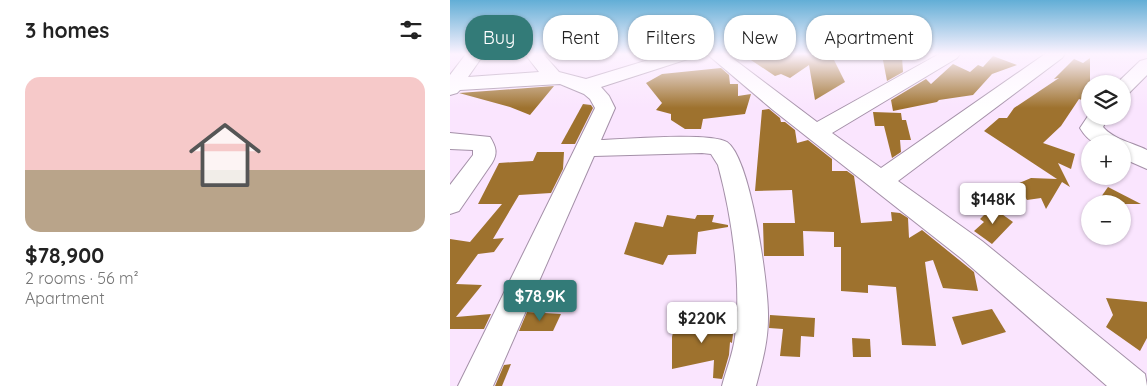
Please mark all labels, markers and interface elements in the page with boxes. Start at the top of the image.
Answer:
chip: Buy [465,15,533,60]
chip: Rent [543,15,618,60]
chip: Filters [628,15,714,60]
chip: New [724,15,796,60]
chip: Apartment [806,15,932,60]
icon: filters [397,16,425,44]
text: 3 homes [25,17,109,43]
map controls [1081,75,1131,245]
button: layers [1081,75,1131,125]
icon: home [180,110,270,200]
button: + [1081,135,1131,185]
pin: $148K [958,182,1028,225]
text: $148K [971,189,1015,209]
button: − [1081,195,1131,245]
text: $78,900 [25,242,104,268]
text: 2 rooms · 56 m² [25,268,139,288]
pin: $78.9K [499,280,581,322]
text: $78.9K [515,286,565,306]
text: Apartment [25,288,105,308]
pin: $220K [667,302,737,344]
text: $220K [678,308,726,328]

